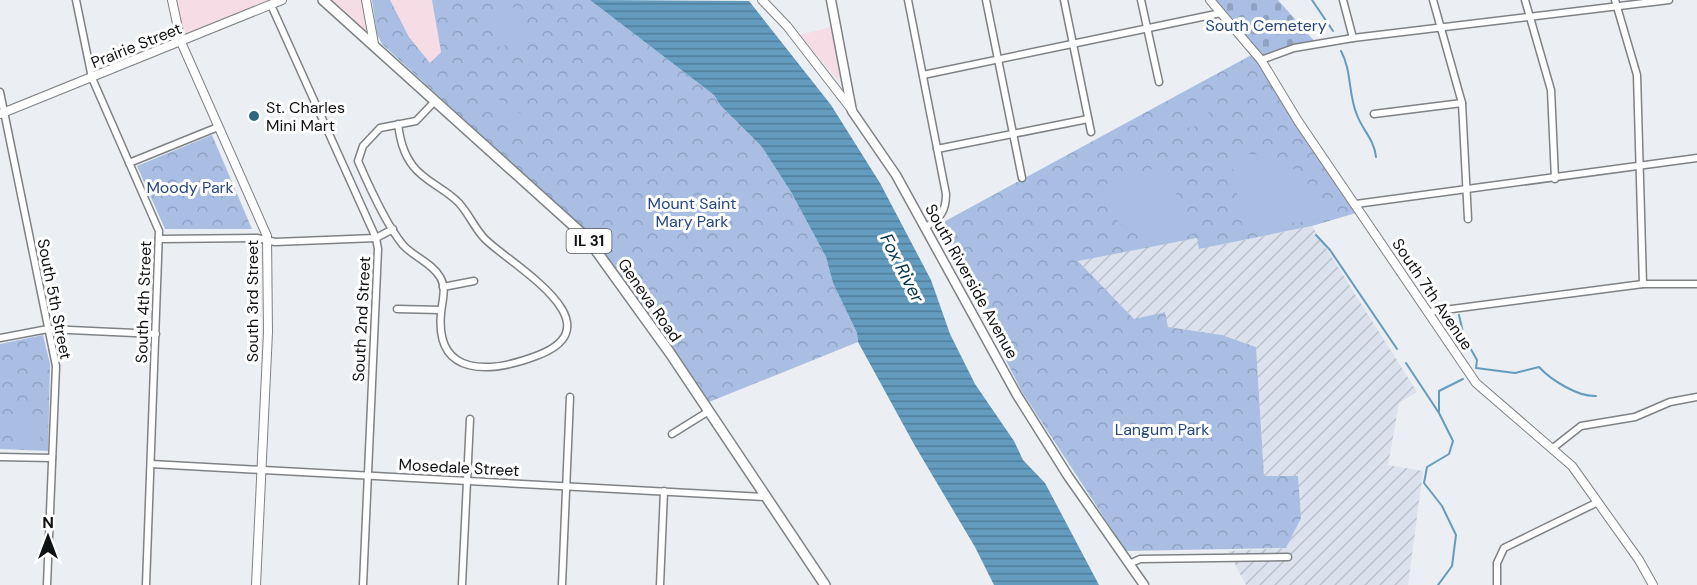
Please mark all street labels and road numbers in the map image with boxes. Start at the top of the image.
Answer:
street label: Prairie Street [88,18,185,73]
street label: South Riverside Avenue [920,200,1023,362]
road number: IL 31 [566,229,612,253]
street label: South 7th Avenue [1387,234,1478,354]
street label: South 5th Street [33,237,77,361]
street label: South 4th Street [131,240,156,364]
street label: South 3rd Street [242,240,263,362]
street label: Geneva Road [613,254,686,346]
street label: South 2nd Street [348,256,375,382]
street label: Mosedale Street [398,454,520,481]

